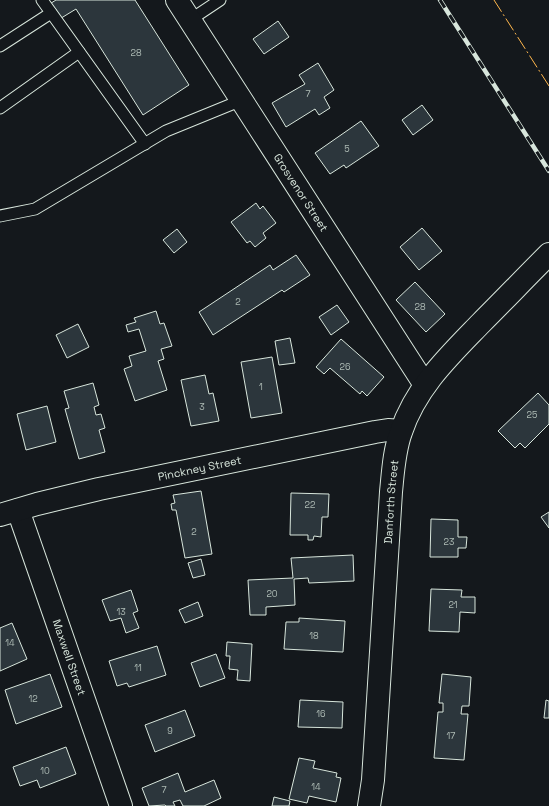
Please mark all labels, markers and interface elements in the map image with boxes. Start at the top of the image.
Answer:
house number: 28 [130,47,142,59]
house number: 7 [305,88,311,100]
house number: 5 [344,143,350,155]
street label: Grosvenor Street [271,151,331,234]
house number: 2 [235,296,241,308]
house number: 28 [414,301,426,313]
house number: 26 [340,361,351,373]
house number: 1 [259,381,263,393]
house number: 3 [199,401,205,413]
house number: 25 [527,409,537,421]
street label: Pinckney Street [156,453,243,484]
street label: Danforth Street [381,459,401,544]
house number: 22 [305,499,315,511]
house number: 2 [191,526,197,538]
house number: 23 [444,536,454,548]
house number: 20 [266,588,278,600]
house number: 21 [448,599,458,611]
house number: 13 [116,606,126,618]
street label: Maxwell Street [50,617,89,697]
house number: 18 [309,630,319,642]
house number: 14 [5,637,15,649]
house number: 11 [134,662,142,674]
house number: 12 [28,693,38,705]
house number: 16 [316,708,326,720]
house number: 9 [167,725,173,737]
house number: 17 [447,730,455,742]
house number: 10 [40,765,50,777]
house number: 14 [311,781,321,793]
house number: 7 [161,784,167,796]

